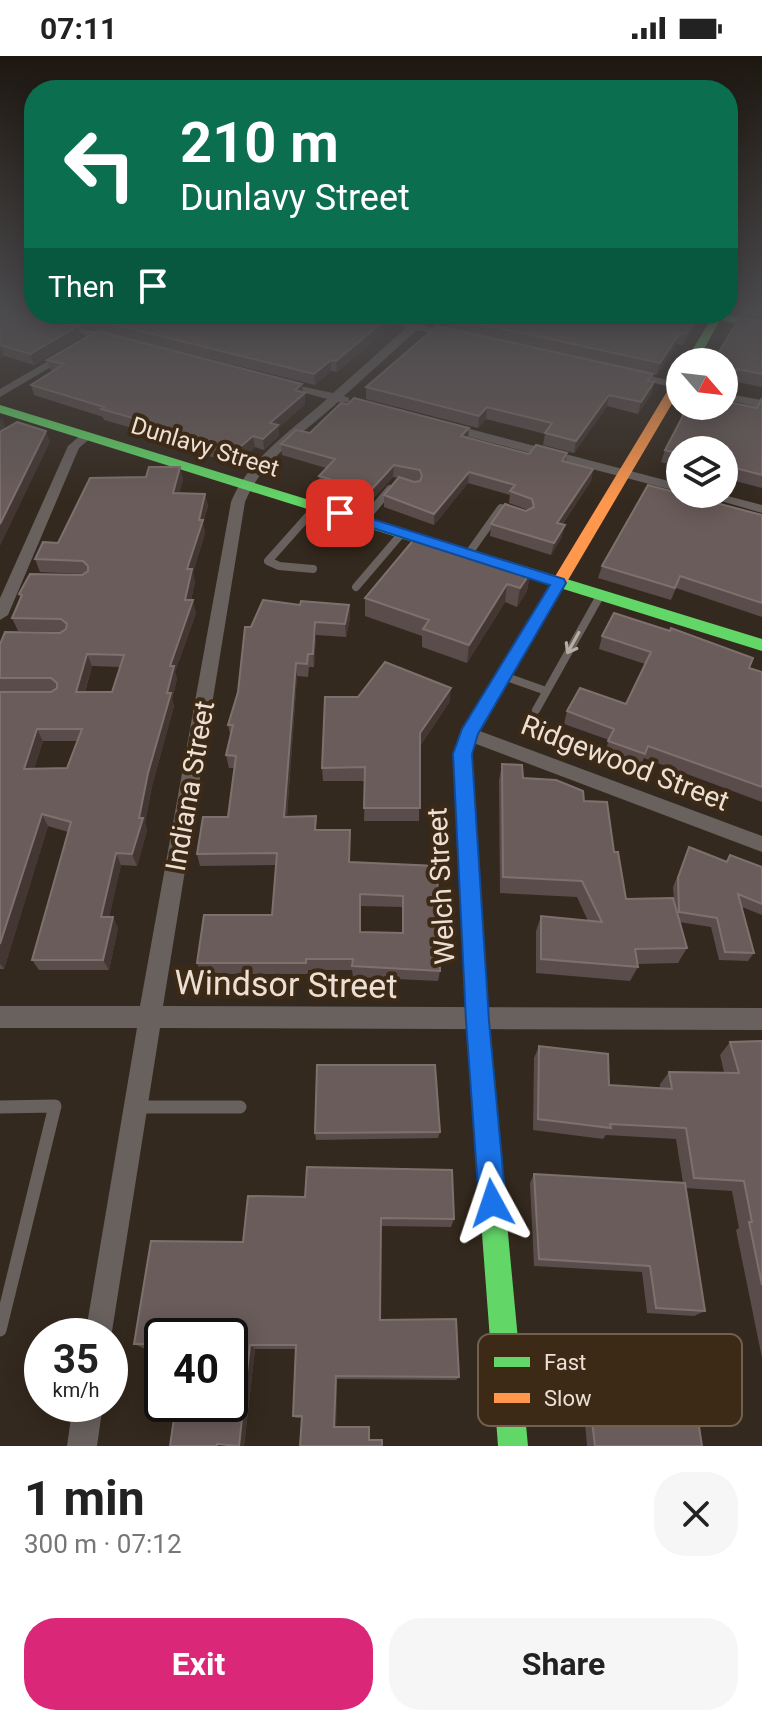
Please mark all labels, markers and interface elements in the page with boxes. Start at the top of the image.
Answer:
text: 07:11 [40,11,117,46]
text: 210 m [180,110,339,176]
icon: left [48,112,152,216]
text: Dunlavy Street [180,177,410,219]
icon: arrive [131,264,175,308]
text: Then [48,269,115,304]
north arrow [666,348,738,420]
map controls [666,348,738,508]
street label: Dunlavy Street [128,411,282,483]
button: layers [666,436,738,508]
pin [306,479,374,547]
icon: arrive [318,491,362,535]
one-way arrow [565,631,581,654]
street label: Indiana Street [159,698,221,874]
street label: Ridgewood Street [516,708,734,818]
street label: Welch Street [420,807,462,965]
street label: Windsor Street [174,962,398,1006]
position arrow [450,1161,534,1245]
speed limit sign: 40 [144,1318,248,1422]
legend [478,1334,742,1426]
text: 35 [53,1336,99,1383]
text: Fast [544,1350,586,1375]
text: km/h [53,1378,99,1402]
text: Slow [544,1386,592,1411]
text: 1 min [24,1470,145,1527]
button: close [654,1472,738,1556]
text: 300 m · 07:12 [24,1529,182,1559]
button: Exit [24,1618,373,1710]
button: Share [389,1618,738,1710]

